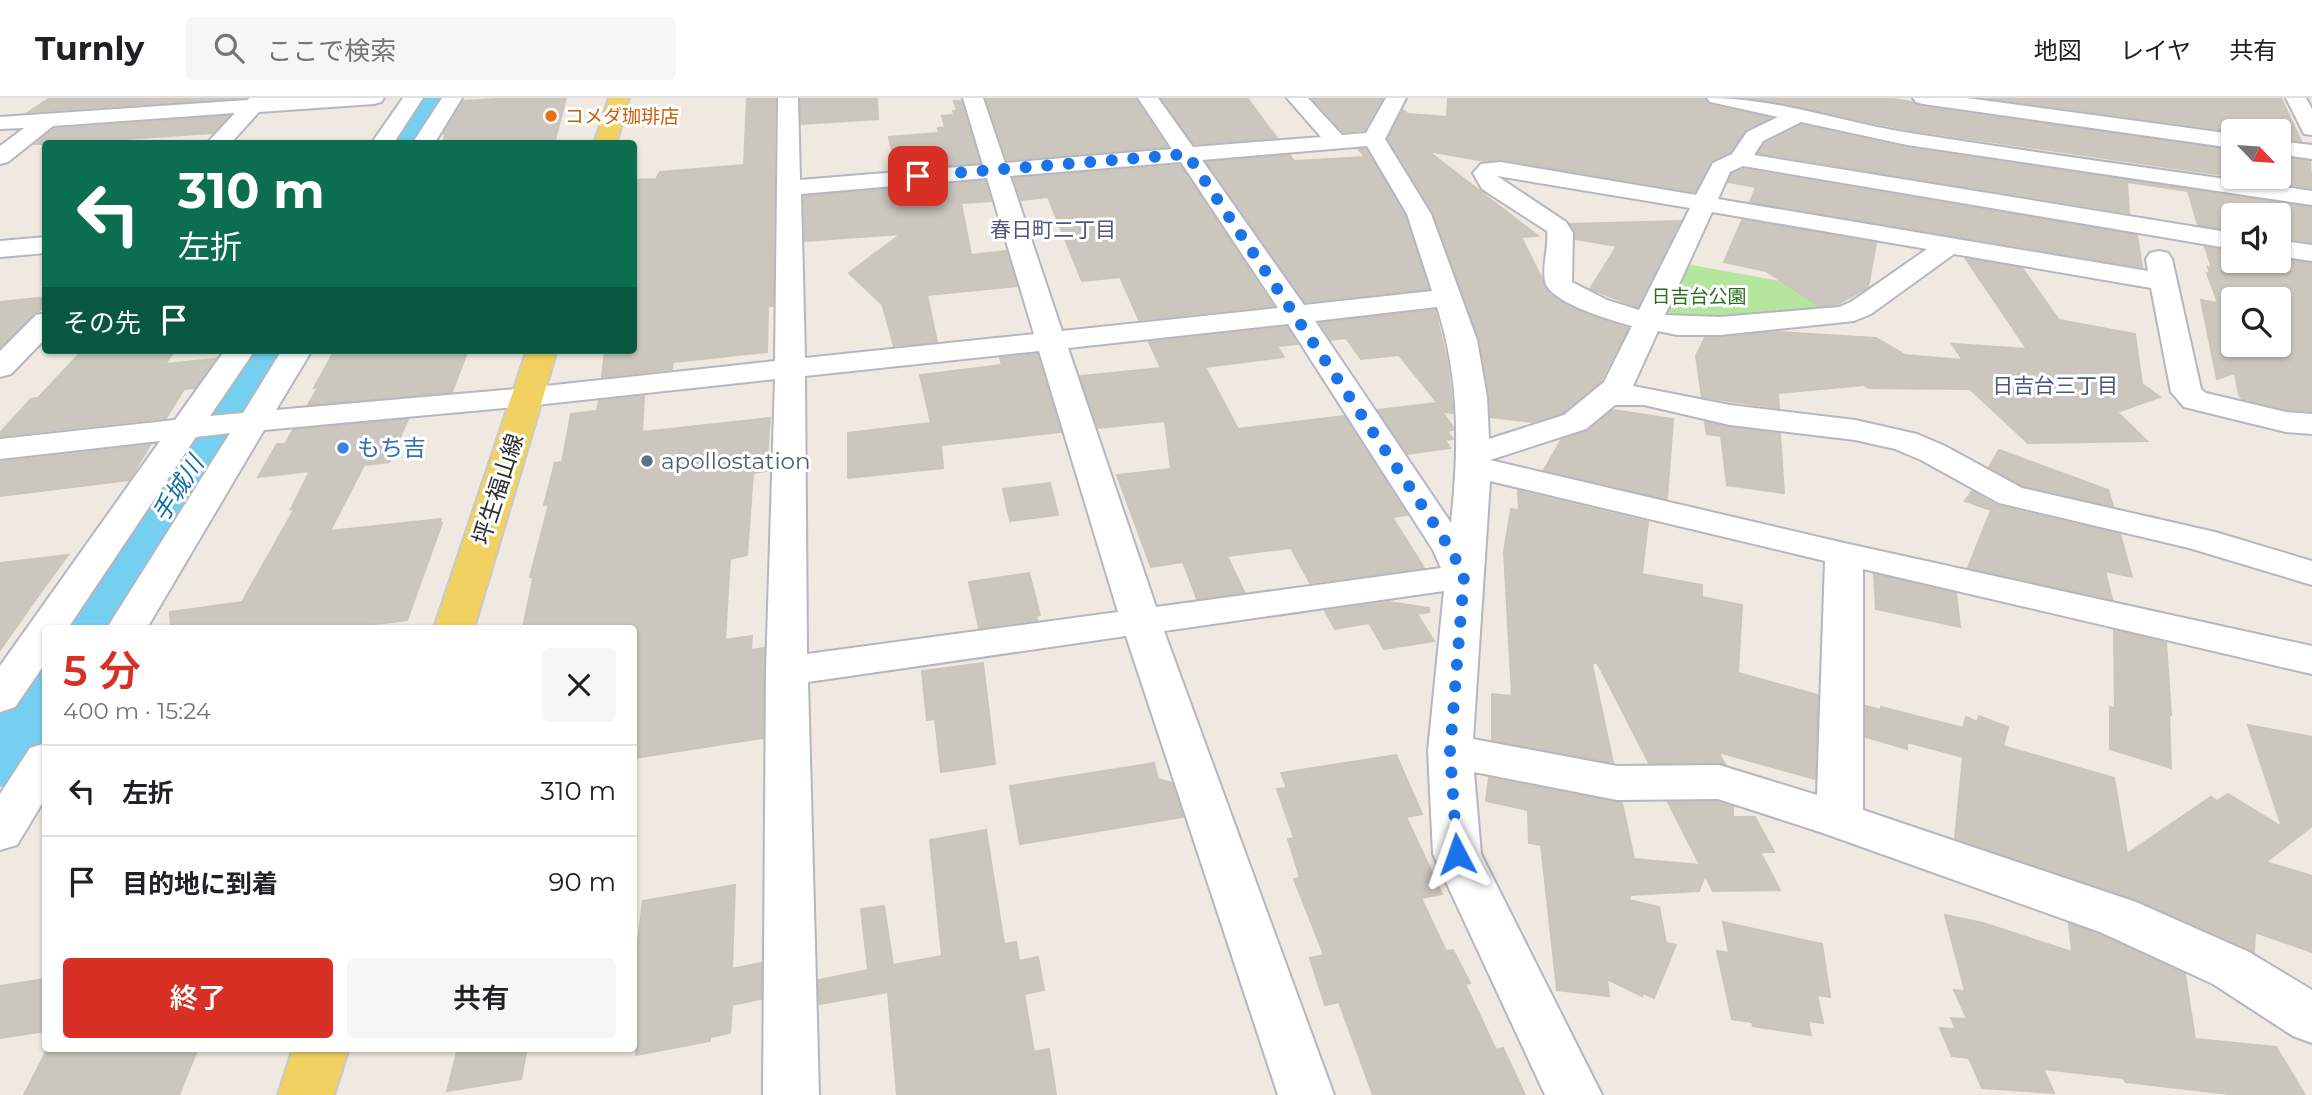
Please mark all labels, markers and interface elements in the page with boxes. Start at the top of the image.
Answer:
search box [186,17,676,80]
text: Turnly [35,28,144,68]
icon: search [210,29,248,67]
text: ここで検索 [266,35,396,67]
text: 地図 [2034,36,2082,65]
text: レイヤ [2120,36,2191,65]
text: 共有 [2229,36,2277,65]
place label: コメダ珈琲店 [565,105,679,128]
marker: コメダ珈琲店 [543,108,559,124]
north arrow [2221,119,2291,189]
map controls [2221,119,2291,357]
pin [888,146,948,206]
icon: arrive [899,157,937,195]
text: 310 m [178,161,325,220]
icon: left [63,168,154,259]
button: sound [2221,203,2291,273]
district label: 春日町二丁目 [990,217,1116,242]
text: 左折 [178,227,242,266]
park label: 日吉台公園 [1651,285,1747,308]
button: search [2221,287,2291,357]
icon: arrive [155,301,193,339]
text: その先 [63,307,141,339]
district label: 日吉台三丁目 [1992,373,2118,398]
street label: 坪生福山線 [467,430,529,548]
place label: もち吉 [357,434,426,462]
marker: もち吉 [335,440,351,456]
place label: apollostation [661,447,811,475]
water label: 手城川 [146,448,211,527]
marker: apollostation [639,453,655,469]
text: 5 分 [63,645,141,697]
button: close [542,648,616,722]
text: 400 m · 15:24 [63,697,211,725]
icon: left [63,772,101,810]
text: 310 m [540,775,616,807]
text: 左折 [122,777,174,809]
position arrow [1420,817,1494,891]
icon: arrive [63,863,101,901]
text: 90 m [549,866,616,898]
text: 目的地に到着 [122,868,278,900]
button: 終了 [63,958,333,1038]
button: 共有 [347,958,616,1038]

